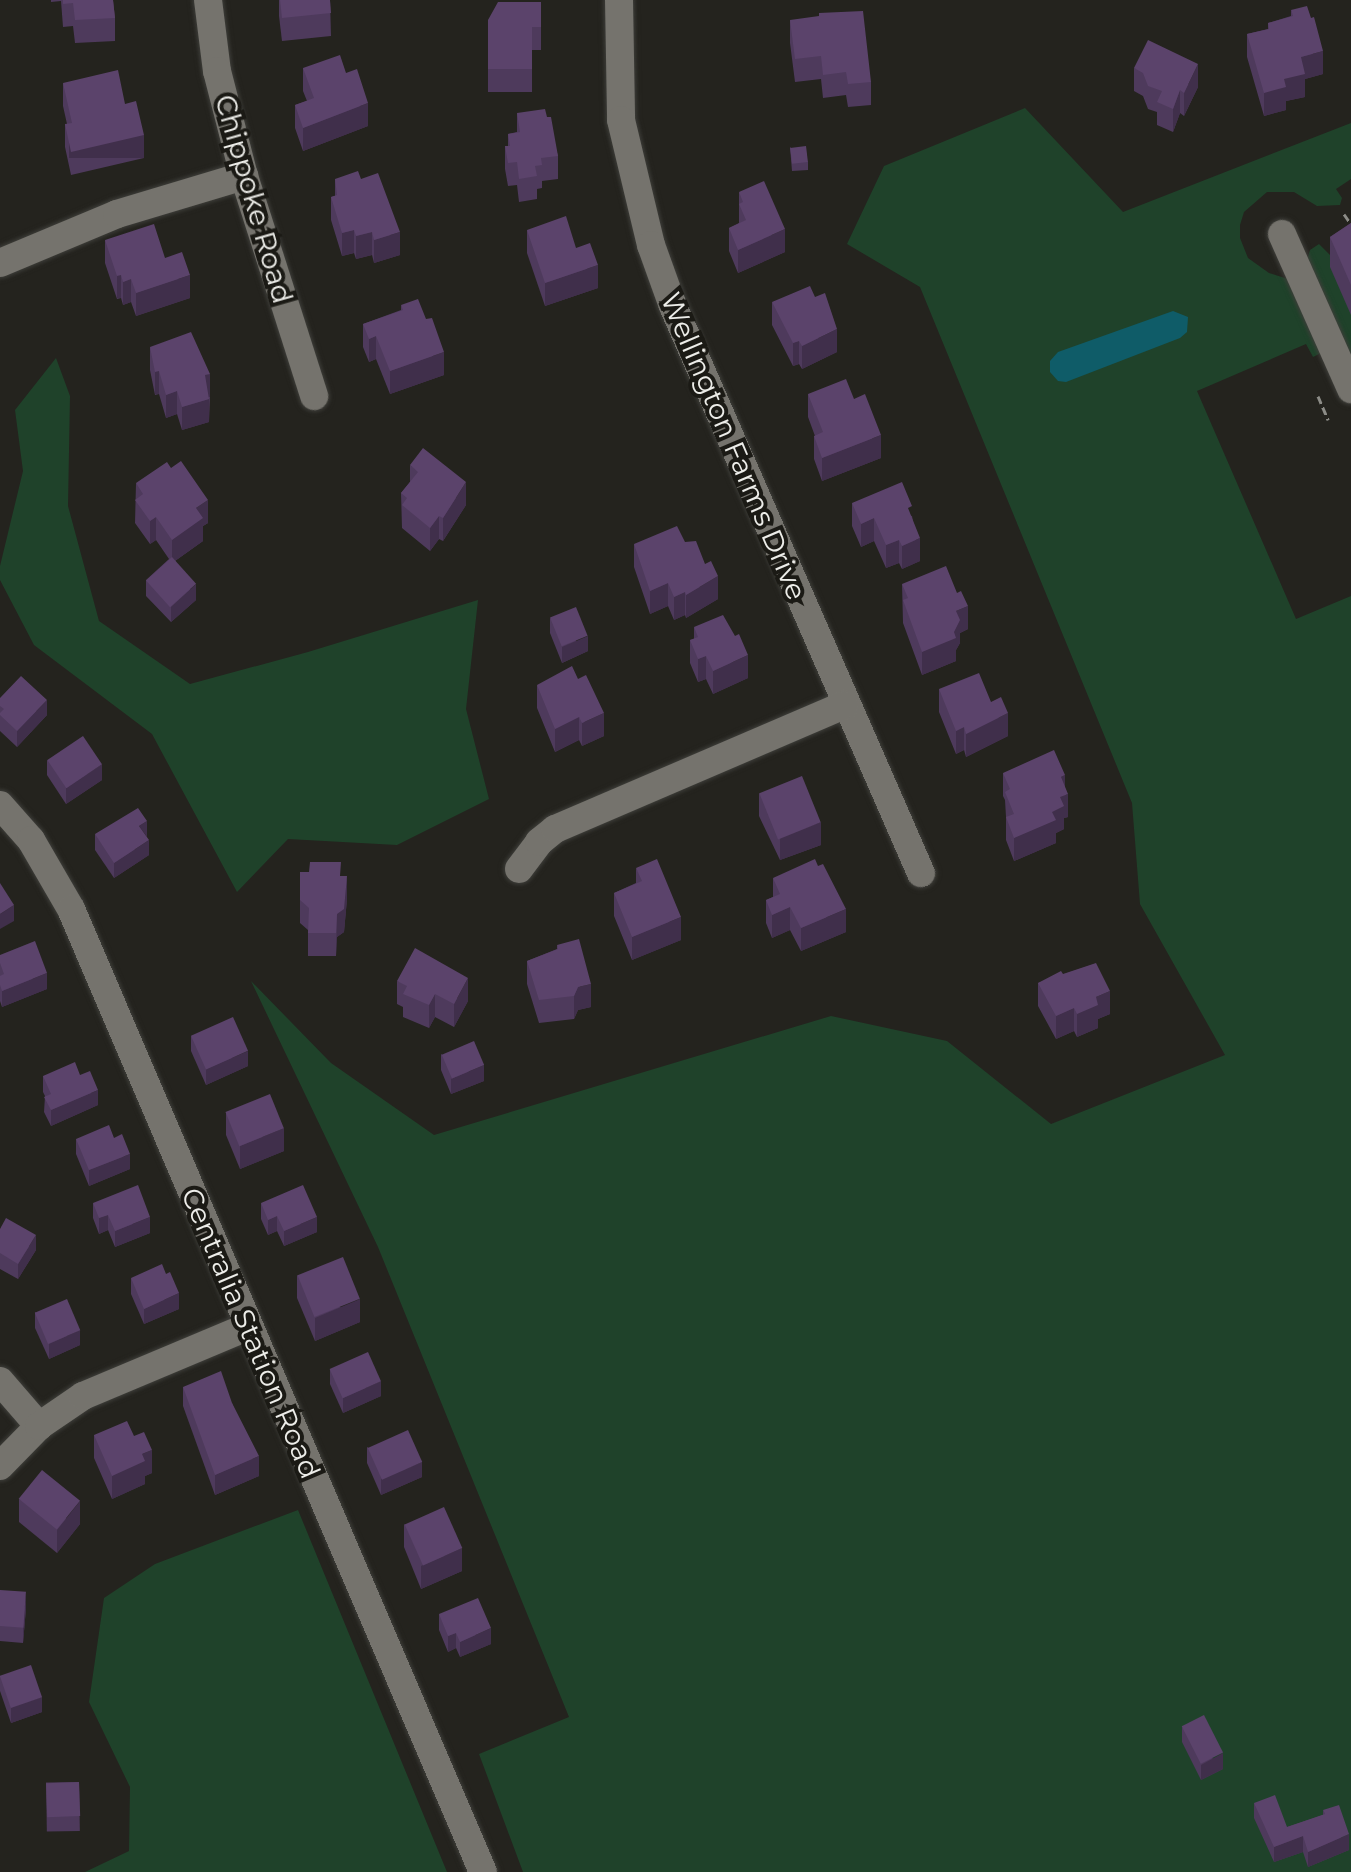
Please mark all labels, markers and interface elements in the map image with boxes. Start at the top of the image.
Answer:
street label: Chippoke Road [208,91,300,307]
street label: Wellington Farms Drive [654,287,814,605]
street label: Centralia Station Road [174,1183,328,1483]

